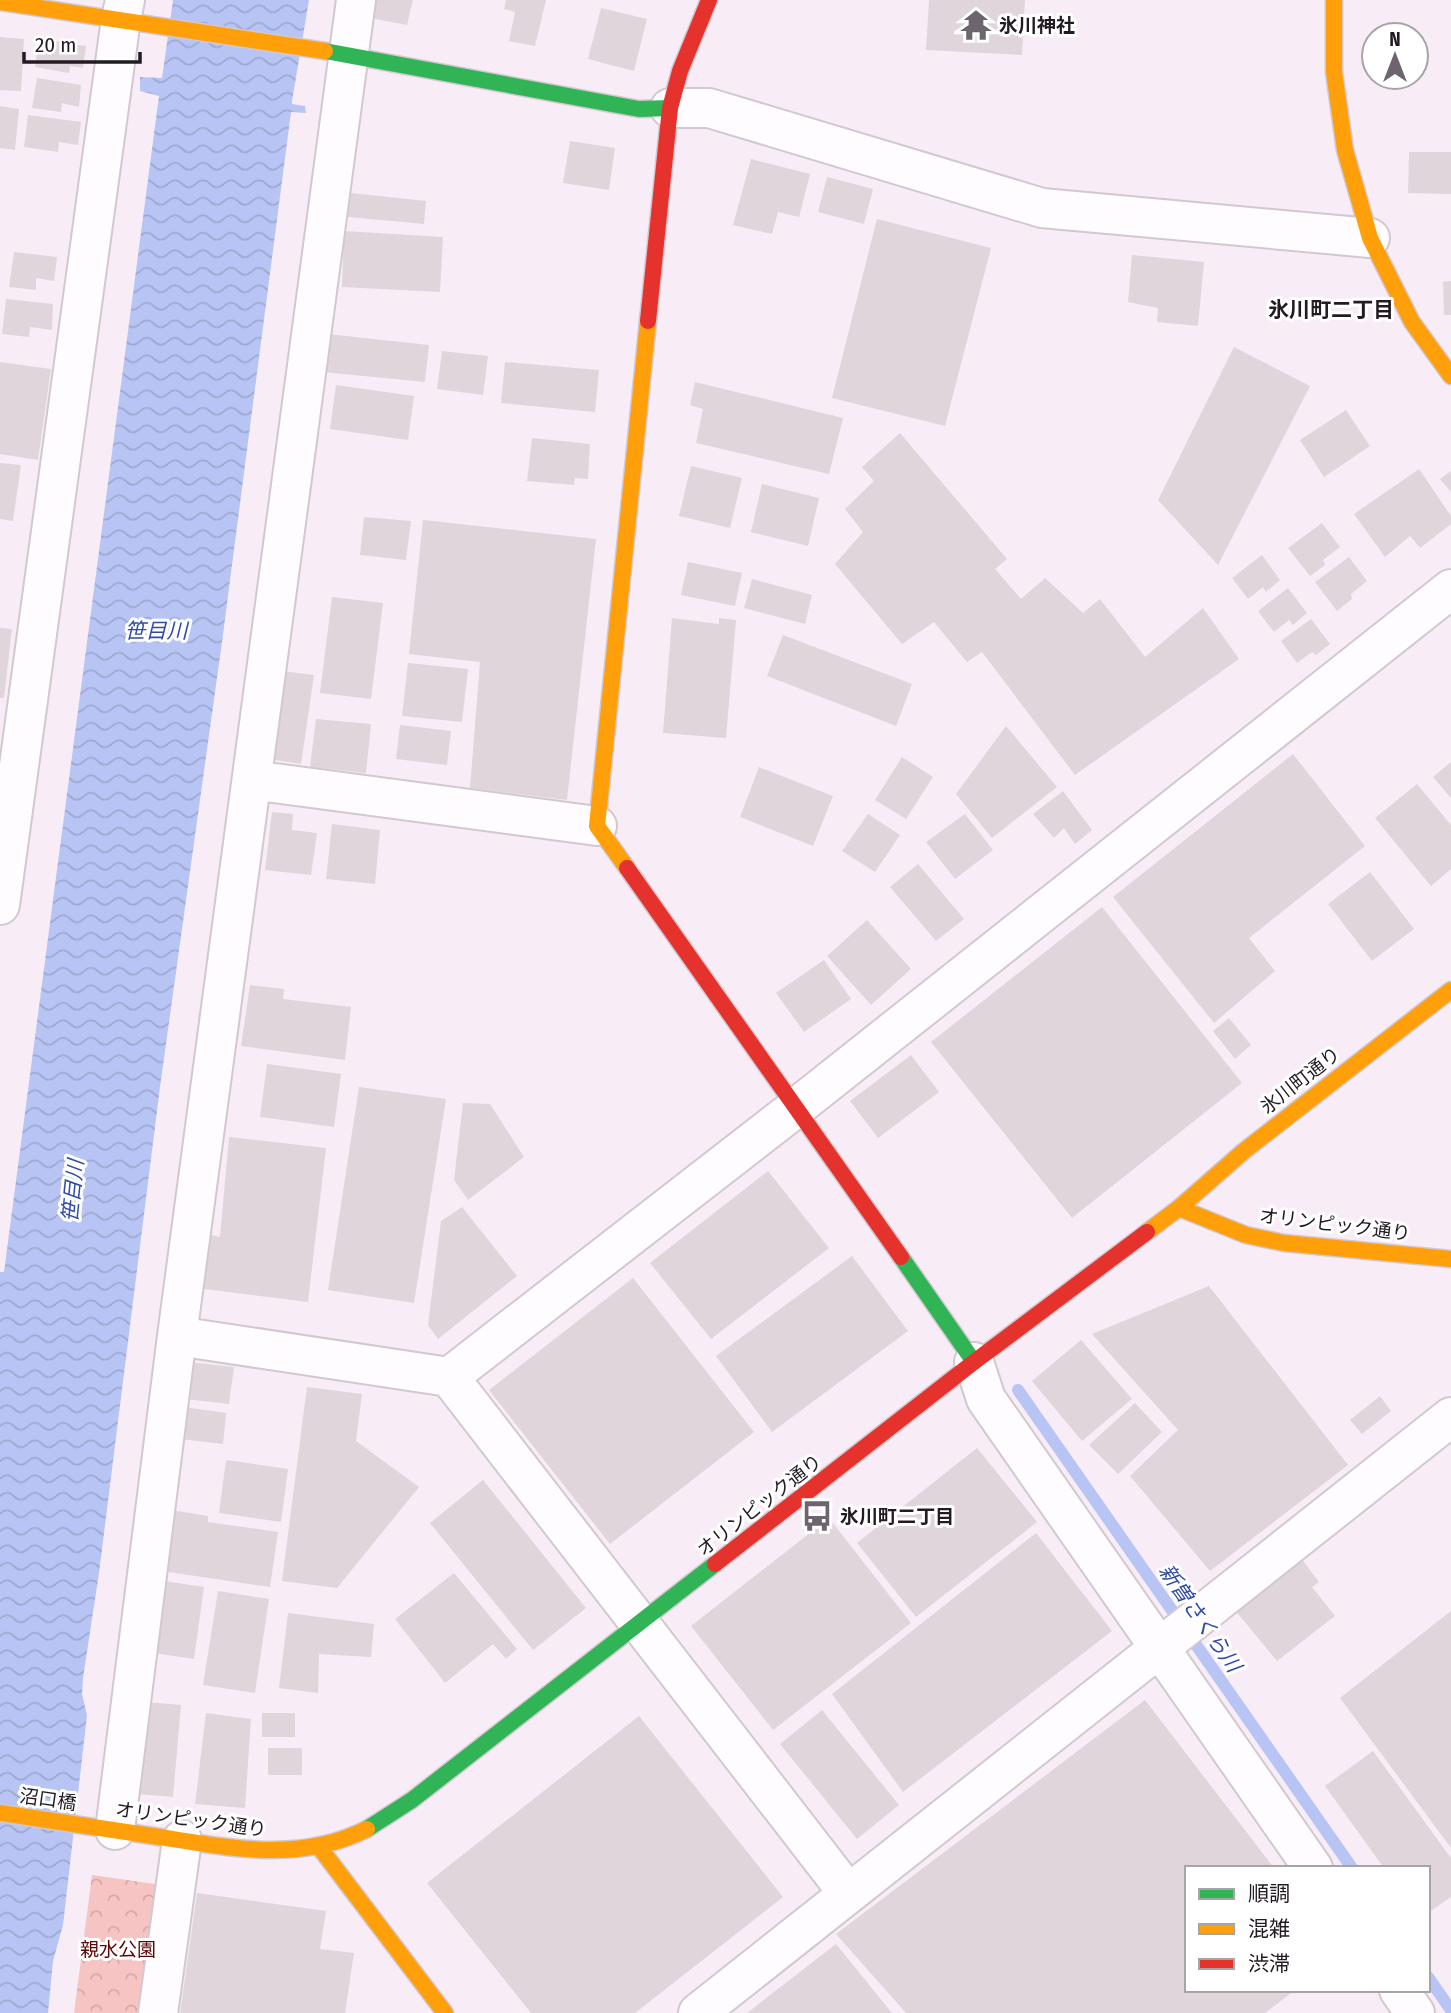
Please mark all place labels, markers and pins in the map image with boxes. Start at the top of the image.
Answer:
temple icon: 氷川神社 [959,8,993,42]
place label: 氷川神社 [999,14,1075,37]
bus stop icon: 氷川町二丁目 [800,1499,834,1533]
place label: 氷川町二丁目 [840,1505,954,1528]

